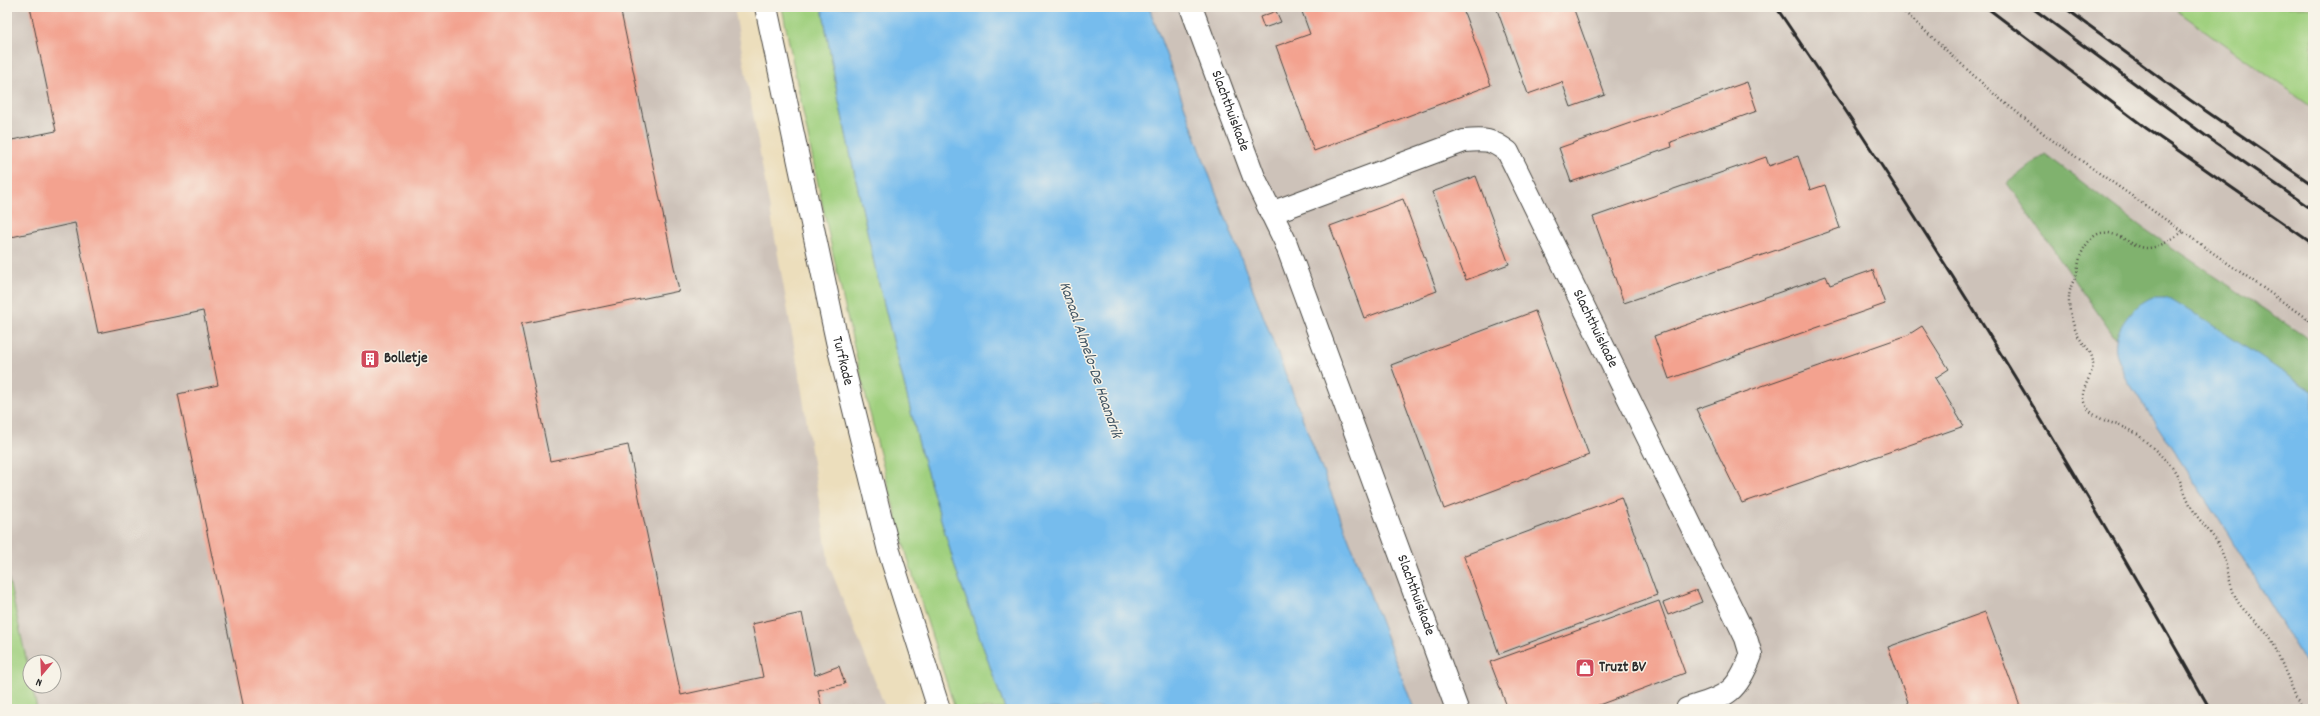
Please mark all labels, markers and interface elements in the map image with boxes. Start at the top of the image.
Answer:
street label: Slachthuiskade [1204,67,1255,155]
water label: Kanaal Almelo-De Haandrik [1052,279,1128,443]
street label: Slachthuiskade [1566,286,1623,372]
street label: Turfkade [825,334,859,388]
building icon: Bolletje [359,348,381,370]
place label: Bolletje [384,348,428,370]
street label: Slachthuiskade [1390,552,1440,639]
north arrow [22,654,62,694]
shop icon: Truzt BV [1574,657,1596,679]
place label: Truzt BV [1599,657,1647,679]
text: N [34,673,45,690]

